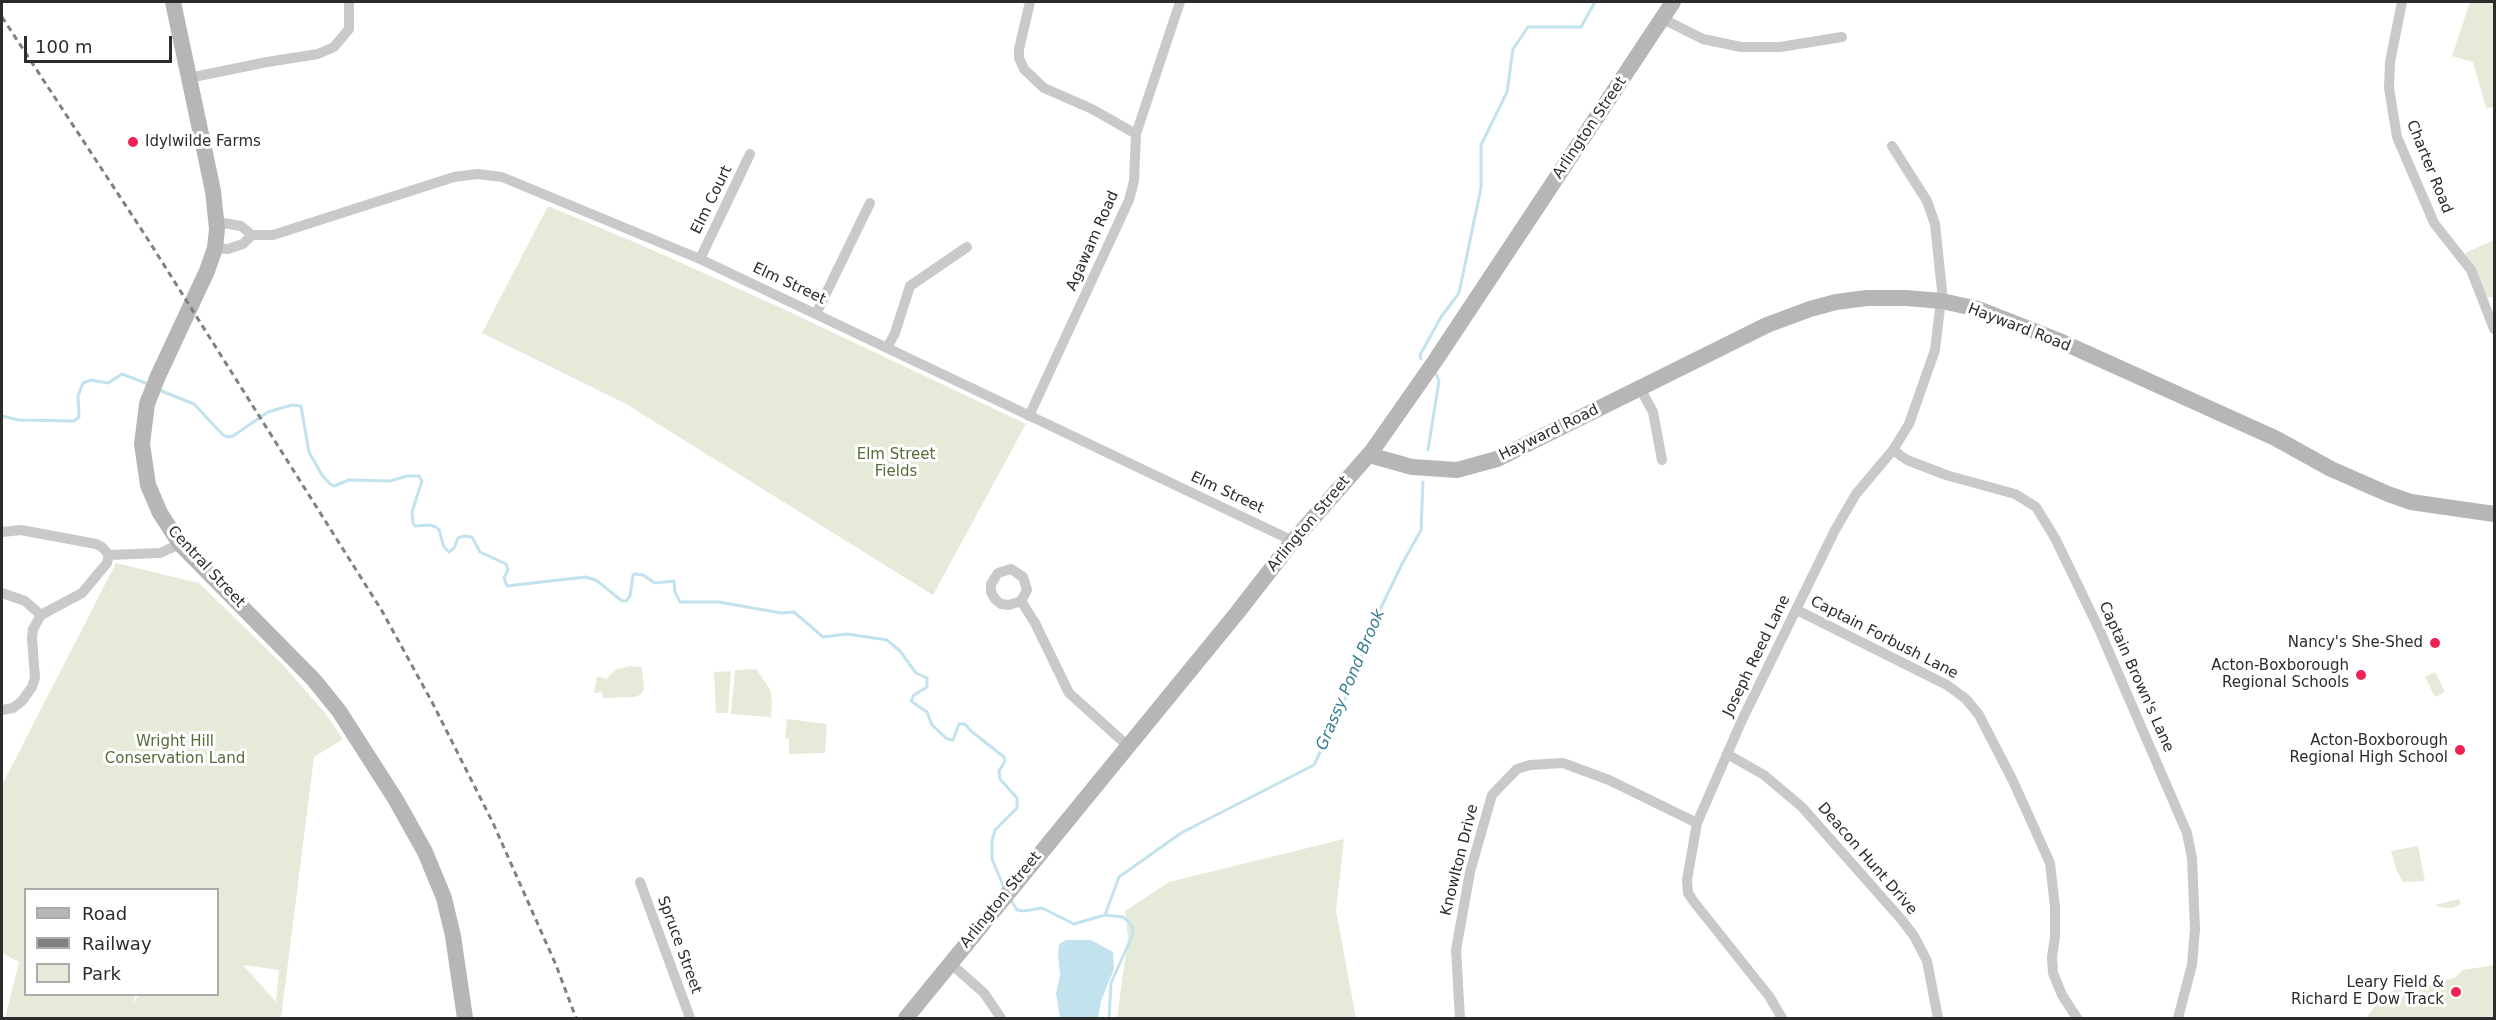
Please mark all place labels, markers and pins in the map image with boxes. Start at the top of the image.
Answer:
place label: Idylwilde Farms [145,133,261,151]
marker: Idylwilde Farms [126,135,140,149]
place label: Nancy's She-Shed [2288,634,2423,652]
marker: Nancy's She-Shed [2428,636,2442,650]
place label: Acton-Boxborough Regional Schools [2211,657,2349,692]
marker: Acton-Boxborough Regional Schools [2354,668,2368,682]
place label: Acton-Boxborough Regional High School [2289,732,2448,767]
marker: Acton-Boxborough Regional High School [2453,743,2467,757]
place label: Leary Field & Richard E Dow Track [2291,974,2444,1009]
marker: Leary Field & Richard E Dow Track [2449,985,2463,999]

